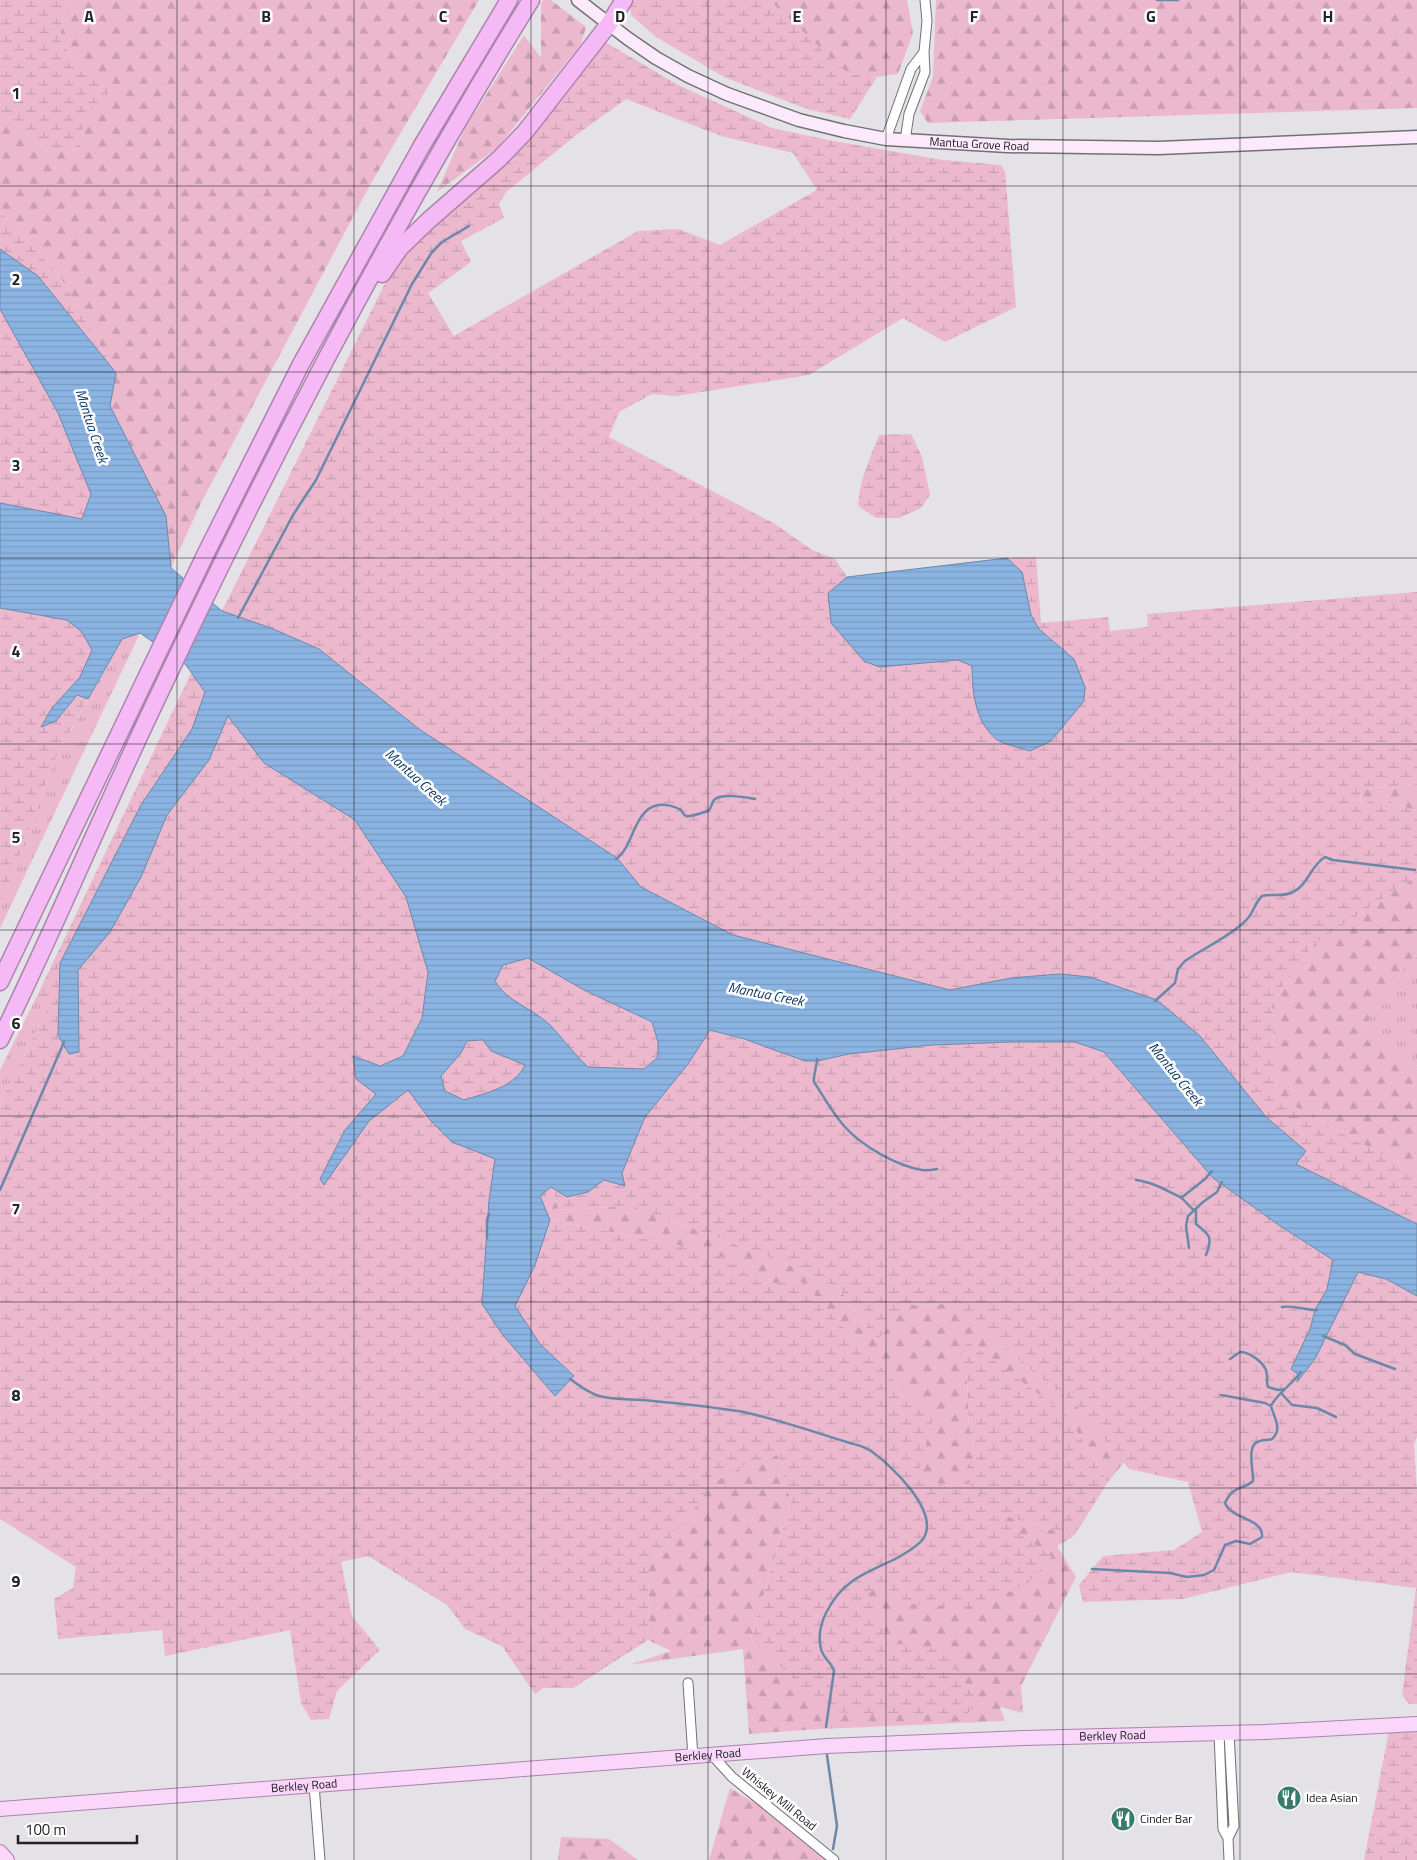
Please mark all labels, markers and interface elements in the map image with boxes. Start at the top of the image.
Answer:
text: A [84,4,94,28]
text: B [261,4,271,28]
text: C [439,4,448,28]
text: D [615,4,625,28]
text: E [793,4,802,28]
text: F [970,4,979,28]
text: G [1146,4,1156,28]
text: H [1323,4,1333,28]
text: 1 [12,81,20,105]
street label: Mantua Grove Road [929,132,1029,155]
text: 2 [12,267,20,291]
water label: Mantua Creek [71,386,115,467]
text: 3 [12,453,20,477]
text: 4 [12,639,21,663]
water label: Mantua Creek [381,743,453,811]
text: 5 [12,825,21,849]
water label: Mantua Creek [726,976,807,1011]
text: 6 [12,1011,21,1035]
water label: Mantua Creek [1144,1037,1210,1111]
text: 7 [12,1197,20,1221]
text: 8 [12,1383,21,1407]
text: 9 [12,1569,21,1593]
street label: Berkley Road [1079,1725,1146,1746]
street label: Berkley Road [674,1743,742,1767]
street label: Whiskey Mill Road [738,1762,821,1835]
street label: Berkley Road [270,1773,338,1797]
restaurant icon: Idea Asian [1276,1785,1302,1811]
place label: Idea Asian [1306,1788,1358,1807]
restaurant icon: Cinder Bar [1110,1806,1136,1832]
place label: Cinder Bar [1140,1809,1192,1828]
scale bar [18,1812,136,1844]
text: 100 m [25,1818,66,1841]

